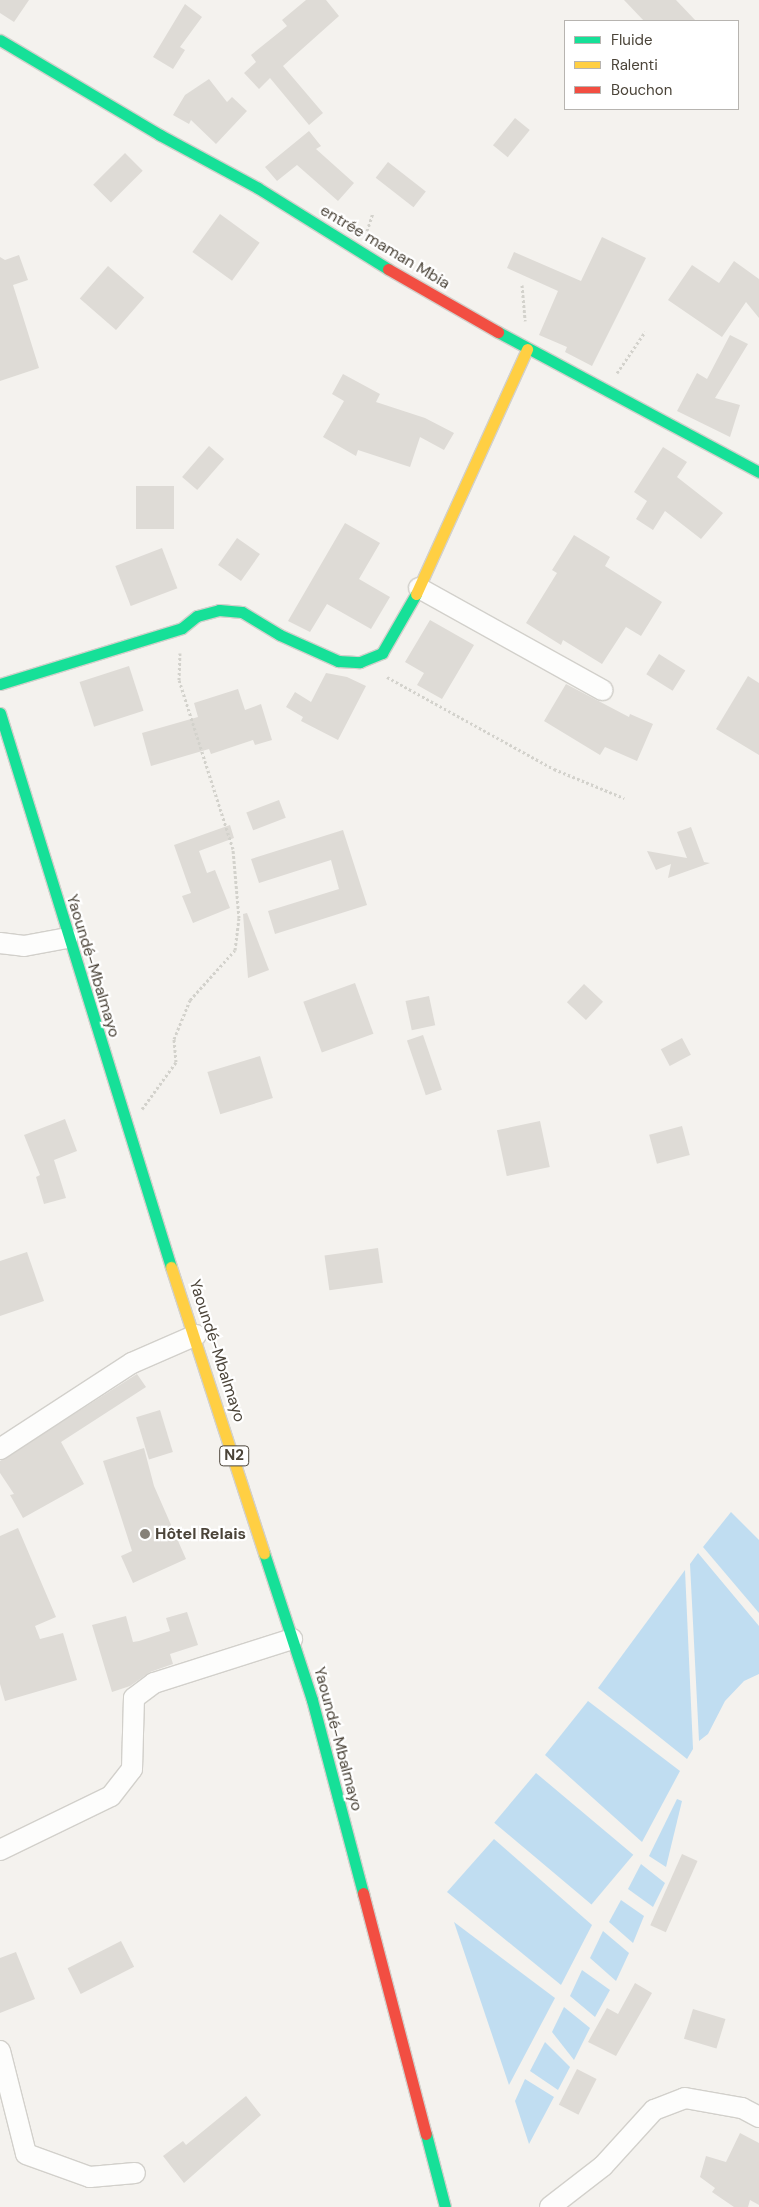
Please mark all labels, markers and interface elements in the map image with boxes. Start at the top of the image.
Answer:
legend [564,20,739,110]
text: Fluide [611,30,653,50]
text: Ralenti [611,55,658,75]
text: Bouchon [611,80,672,100]
street label: entrée maman Mbia [317,201,453,293]
street label: Yaoundé-Mbalmayo [62,892,124,1040]
street label: Yaoundé-Mbalmayo [185,1277,249,1425]
road number: N2 [219,1444,249,1468]
place label: Hôtel Relais [155,1524,246,1544]
marker: Hôtel Relais [139,1528,151,1540]
street label: Yaoundé-Mbalmayo [310,1665,366,1813]

